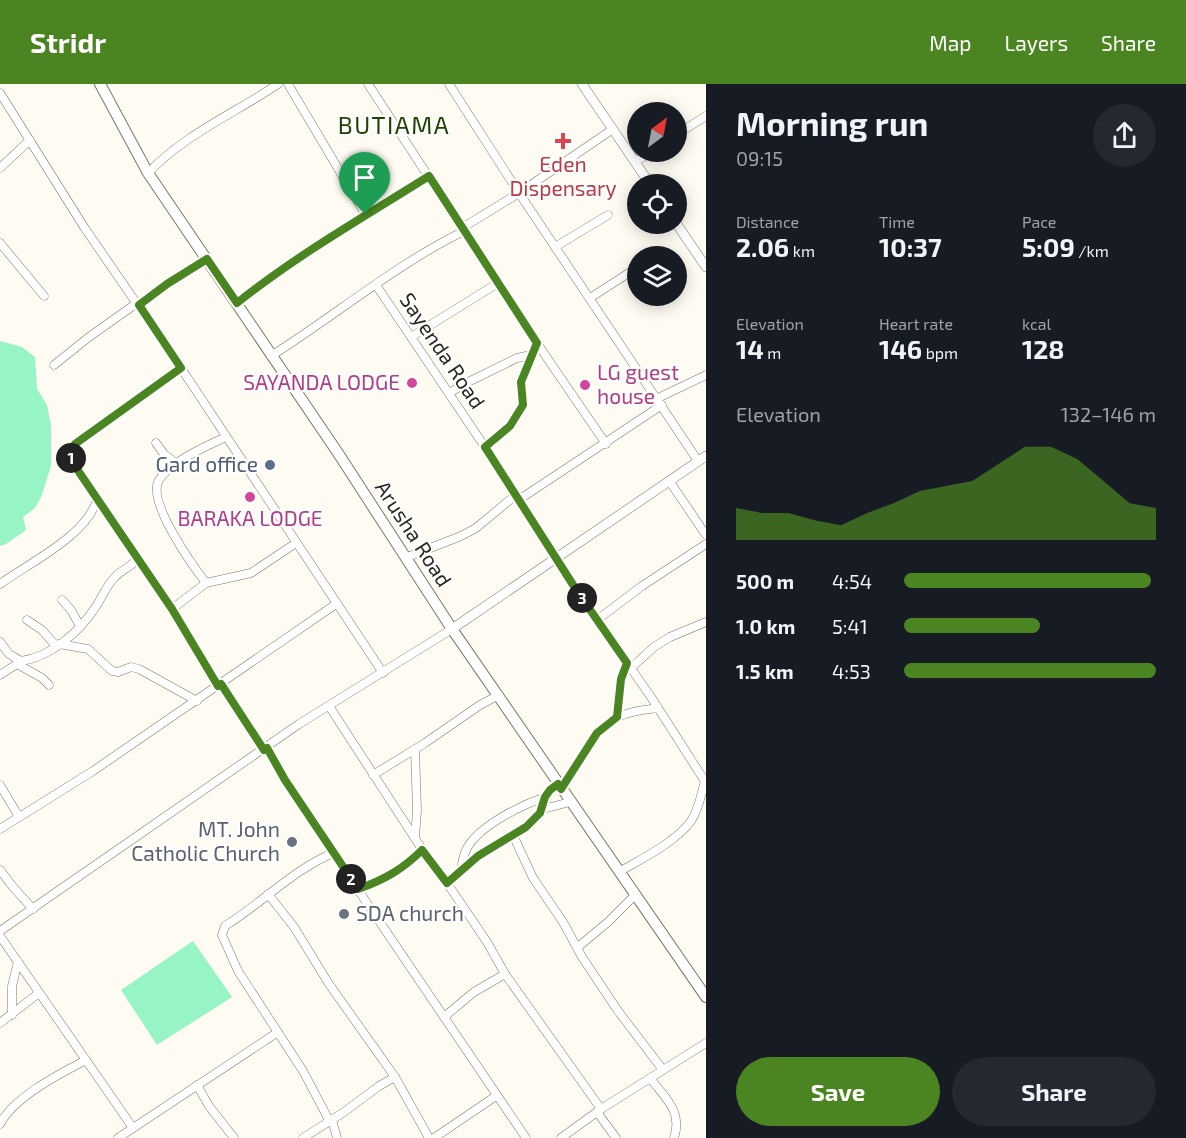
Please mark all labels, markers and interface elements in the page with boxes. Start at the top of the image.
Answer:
text: Stridr [30,25,106,59]
text: Map [929,30,971,55]
text: Layers [1004,30,1068,55]
text: Share [1101,30,1156,55]
north arrow [627,102,687,162]
map controls [627,102,687,306]
text: Morning run [736,103,928,143]
button: share [1093,104,1156,167]
district label: BUTIAMA [338,110,450,139]
marker: Eden Dispensary [554,132,572,150]
text: 09:15 [736,146,783,170]
place label: Eden Dispensary [509,151,617,200]
pin [339,152,390,214]
icon: arrive [348,161,381,194]
button: locate [627,174,687,234]
text: Distance [736,212,799,231]
text: Time [879,212,915,231]
text: Pace [1022,212,1056,231]
text: 2.06 [736,231,789,262]
text: 10:37 [879,231,942,262]
text: 5:09 [1022,231,1075,262]
text: km [789,241,815,260]
text: /km [1075,241,1109,260]
button: layers [627,246,687,306]
street label: Sayenda Road [395,287,491,413]
text: Elevation [736,314,804,333]
text: Heart rate [879,314,953,333]
text: kcal [1022,314,1051,333]
text: 14 [736,333,764,364]
text: 146 [879,333,922,364]
text: 128 [1022,333,1065,364]
text: m [764,343,781,362]
text: bpm [922,343,958,362]
place label: LG guest house [597,359,679,408]
place label: SAYANDA LODGE [243,369,400,394]
marker: SAYANDA LODGE [405,376,419,390]
marker: LG guest house [578,378,592,392]
text: Elevation [736,402,821,426]
text: 132–146 m [1061,402,1156,426]
pin: 1 [56,443,86,473]
text: 1 [68,448,74,467]
place label: Gard office [156,451,258,476]
marker: Gard office [263,458,277,472]
street label: Arusha Road [371,476,458,591]
marker: BARAKA LODGE [243,490,257,504]
place label: BARAKA LODGE [177,505,323,530]
text: 500 m [736,569,794,593]
text: 4:54 [832,569,872,593]
pin: 3 [567,583,597,613]
text: 3 [577,588,587,607]
text: 1.0 km [736,614,795,638]
text: 5:41 [832,614,868,638]
text: 1.5 km [736,659,794,683]
text: 4:53 [832,659,871,683]
place label: MT. John Catholic Church [131,816,280,865]
marker: MT. John Catholic Church [285,835,299,849]
pin: 2 [336,864,366,894]
text: 2 [346,869,356,888]
place label: SDA church [356,900,464,925]
marker: SDA church [337,907,351,921]
button: Save [736,1057,940,1126]
button: Share [952,1057,1156,1126]

